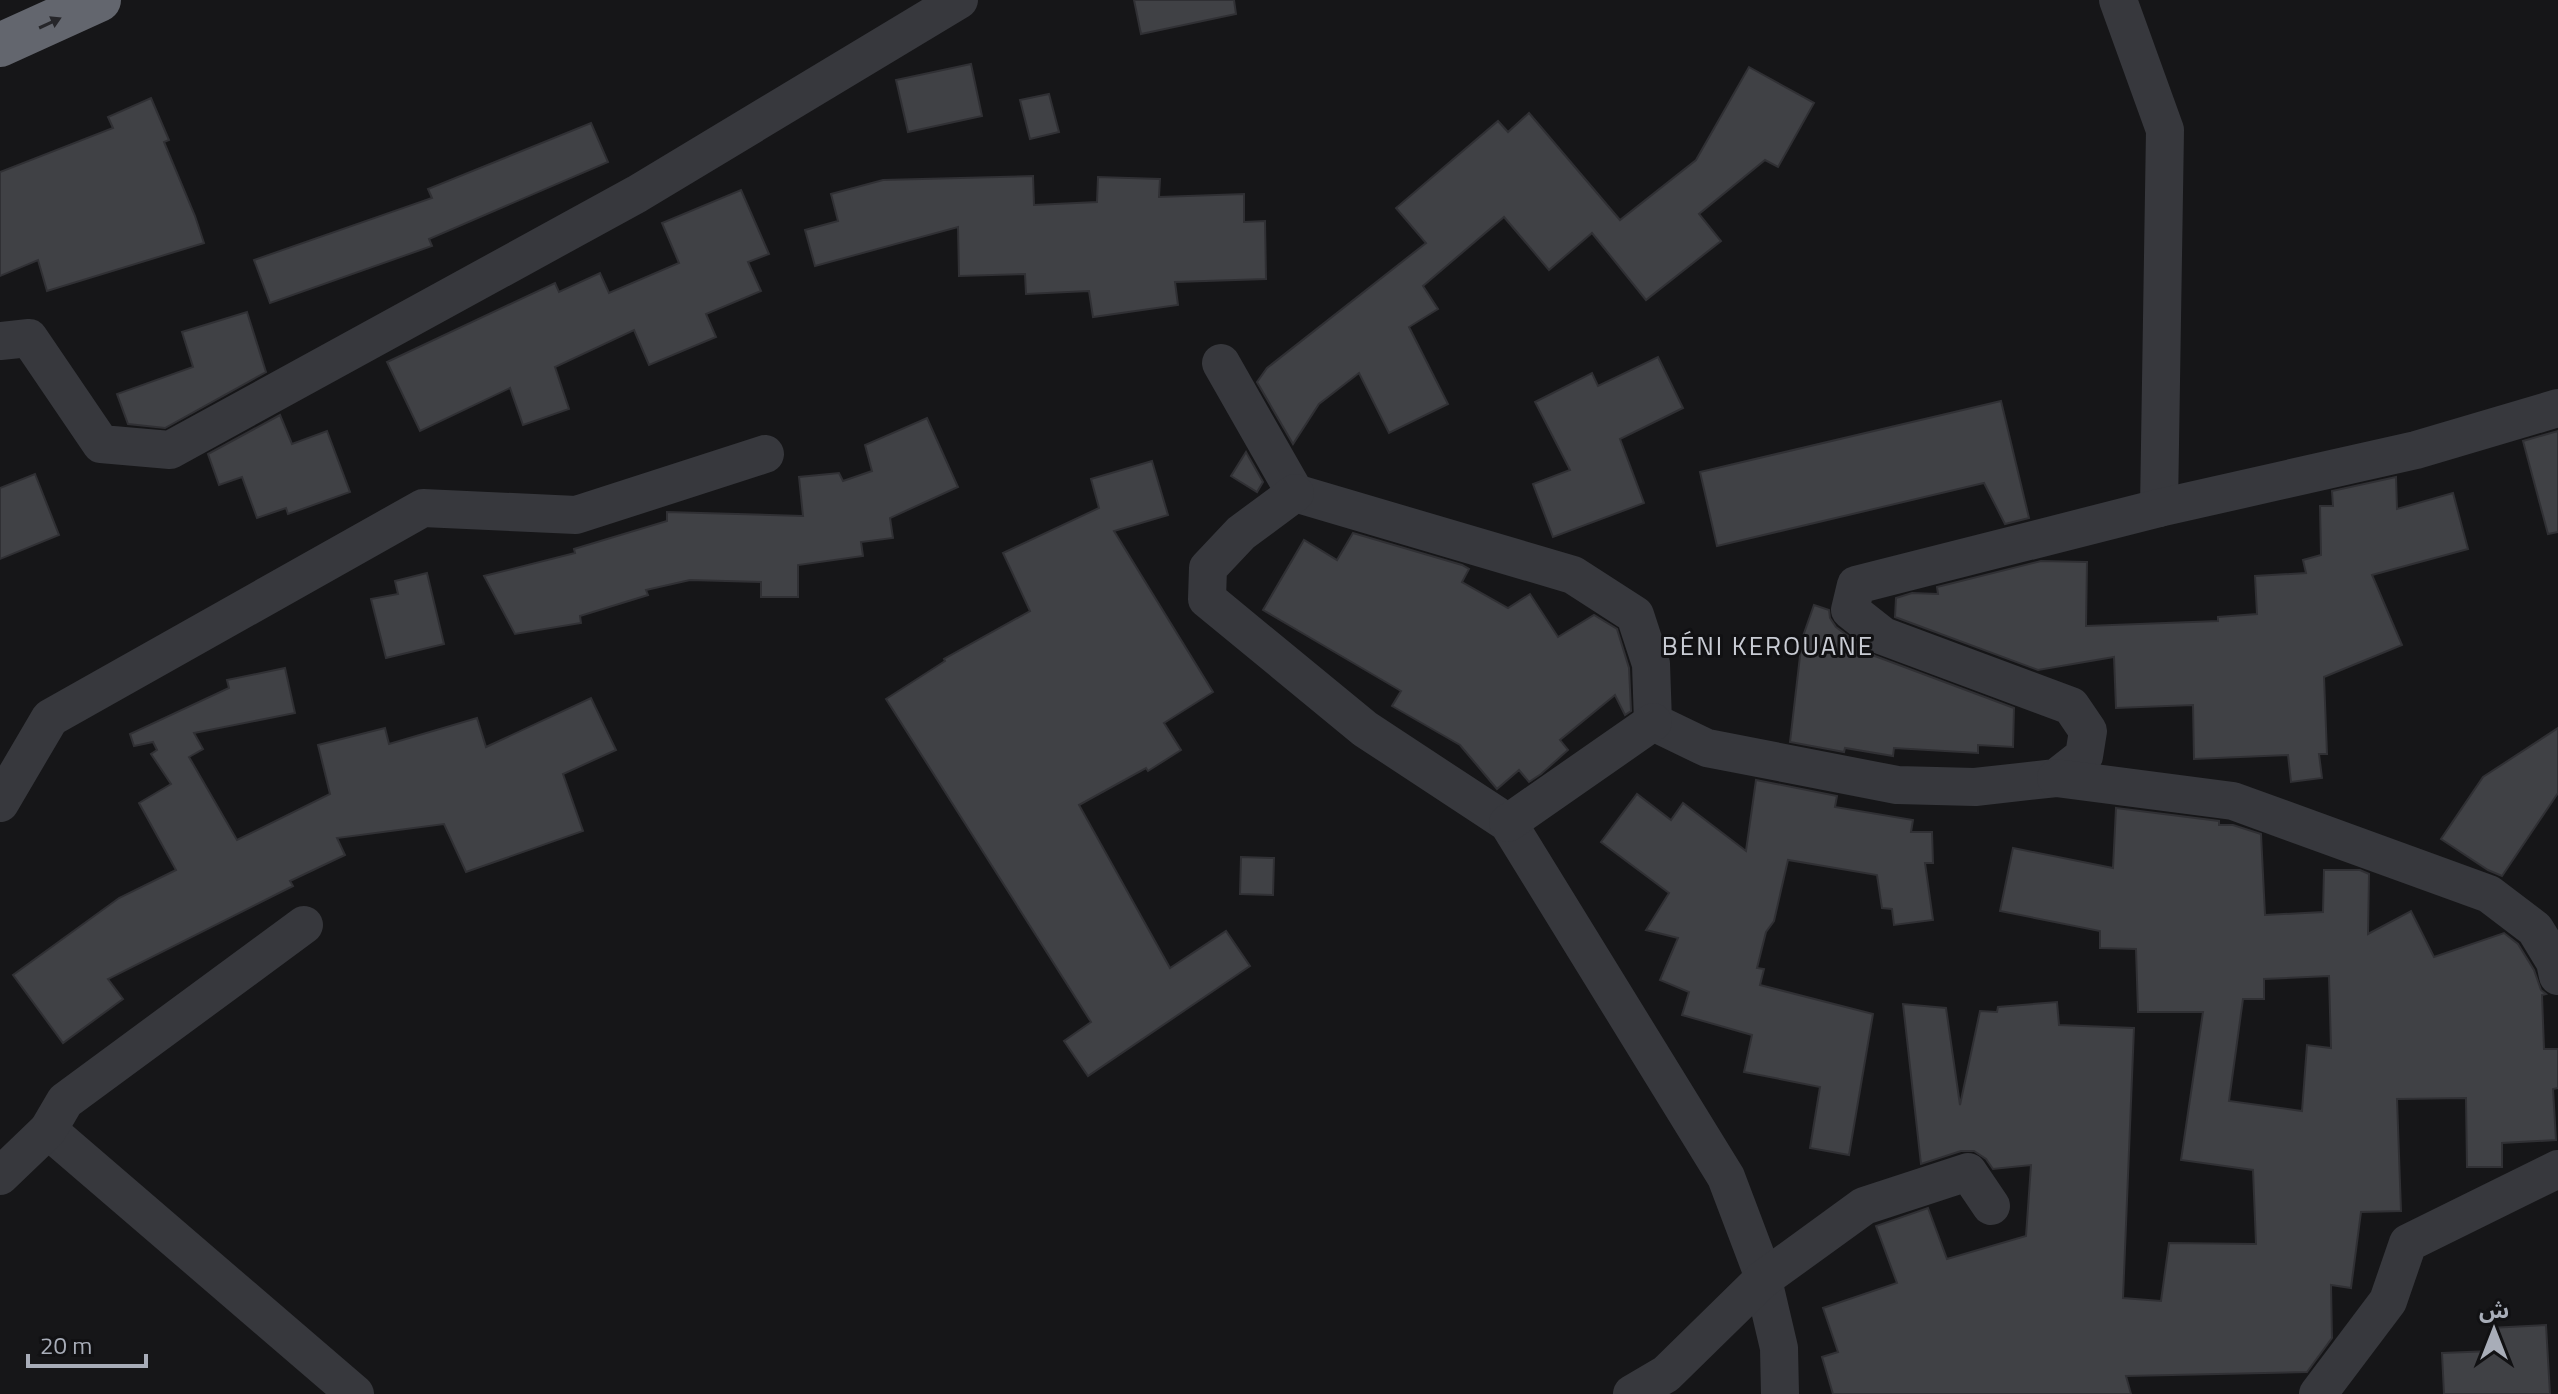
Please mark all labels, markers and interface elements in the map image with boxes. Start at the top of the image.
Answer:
one-way arrow [38,16,61,30]
district label: BÉNI KEROUANE [1662,626,1874,665]
north arrow [2454,1290,2534,1370]
text: ش [2479,1293,2509,1327]
scale bar [28,1318,146,1368]
text: 20 m [40,1327,92,1363]

